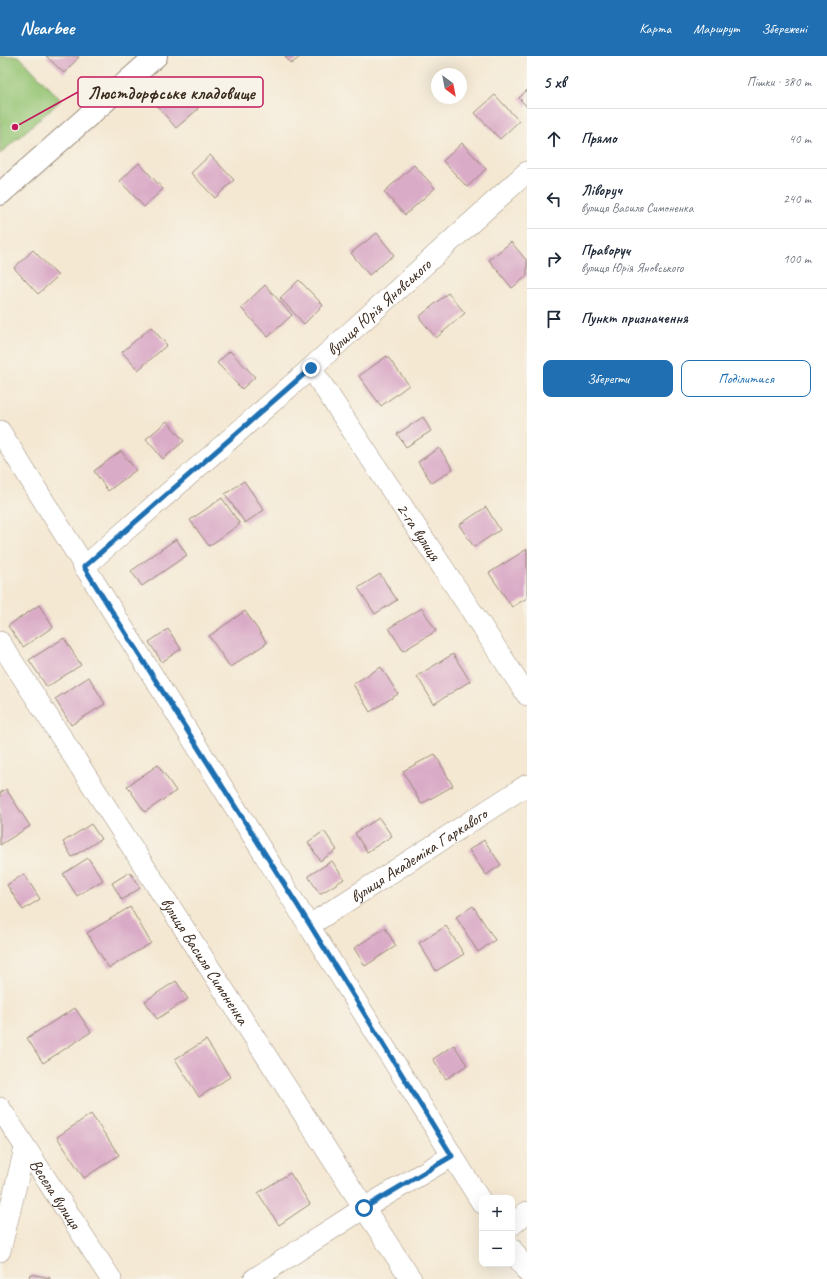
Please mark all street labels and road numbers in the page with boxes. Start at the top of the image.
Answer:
street label: вулиця Юрія Яновського [322,253,436,360]
street label: 2-га вулиця [392,499,446,565]
street label: вулиця Академіка Гаркавого [346,802,492,907]
street label: вулиця Василя Симоненка [156,893,254,1030]
street label: Весела вулиця [25,1155,86,1233]

